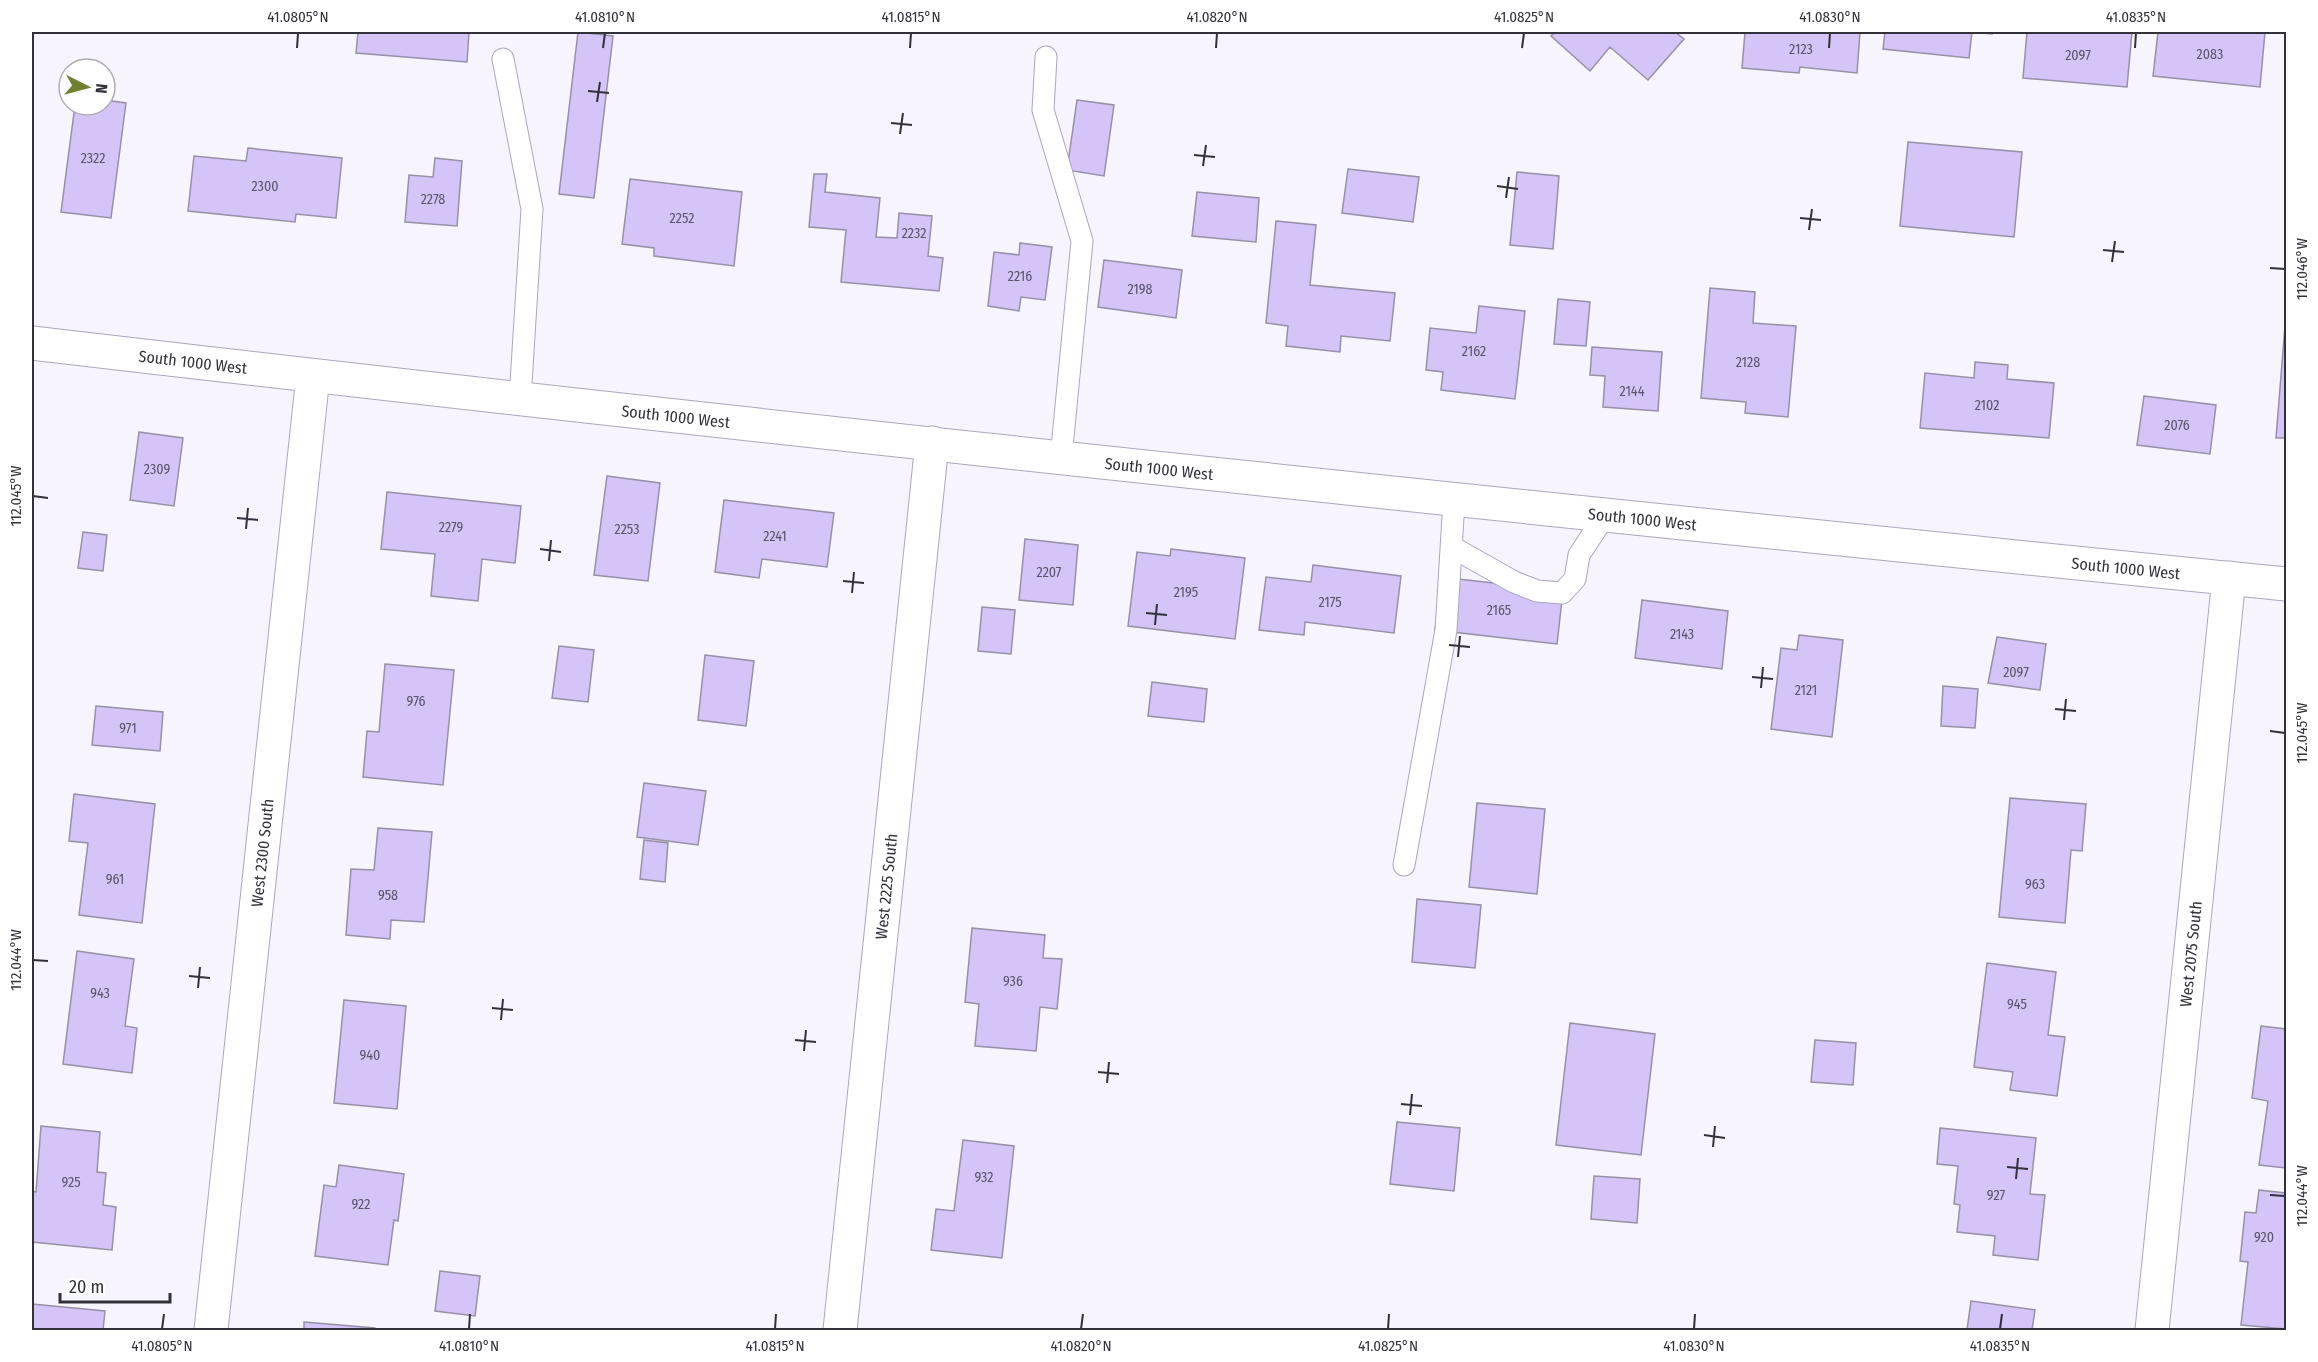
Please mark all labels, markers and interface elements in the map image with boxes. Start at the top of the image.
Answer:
text: 41.0805°N [267,8,329,26]
text: 41.0810°N [575,8,635,26]
text: 41.0815°N [882,8,940,26]
text: 41.0820°N [1186,8,1248,26]
text: 41.0825°N [1494,8,1554,26]
text: 41.0830°N [1799,8,1861,26]
text: 41.0835°N [2106,8,2166,26]
house number: 2123 [1789,41,1813,58]
house number: 2083 [2197,46,2223,63]
house number: 2097 [2065,47,2091,64]
north arrow [57,57,117,117]
text: N [91,83,111,94]
house number: 2322 [81,150,105,167]
house number: 2300 [251,178,279,195]
house number: 2278 [421,191,445,208]
house number: 2252 [670,210,694,227]
house number: 2232 [902,225,926,242]
text: 112.046°W [2293,238,2311,300]
house number: 2216 [1008,268,1032,285]
house number: 2198 [1127,281,1153,298]
house number: 2162 [1462,343,1486,360]
street label: South 1000 West [138,346,249,377]
house number: 2128 [1736,354,1760,371]
house number: 2144 [1620,383,1645,400]
house number: 2102 [1975,397,1999,414]
street label: South 1000 West [621,401,732,432]
house number: 2076 [2164,417,2190,434]
street label: South 1000 West [1104,453,1215,484]
house number: 2309 [144,461,170,478]
text: 112.045°W [7,465,25,527]
street label: South 1000 West [1587,504,1698,534]
house number: 2279 [439,519,463,536]
house number: 2253 [615,521,640,538]
house number: 2241 [763,528,787,545]
street label: South 1000 West [2071,553,2182,583]
house number: 2207 [1036,564,1062,581]
house number: 2195 [1174,584,1198,601]
house number: 2175 [1318,594,1342,611]
house number: 2165 [1487,602,1511,619]
house number: 2143 [1670,626,1694,643]
house number: 2097 [2003,664,2029,681]
house number: 2121 [1795,682,1817,699]
house number: 976 [407,693,426,710]
text: 112.045°W [2293,702,2311,764]
house number: 971 [119,720,137,737]
street label: West 2300 South [247,798,277,908]
street label: West 2225 South [871,833,901,940]
house number: 961 [106,871,124,888]
house number: 963 [2025,876,2045,893]
house number: 958 [378,887,398,904]
street label: West 2075 South [2176,900,2205,1008]
text: 112.044°W [7,929,25,991]
house number: 936 [1003,973,1023,990]
house number: 943 [90,985,110,1002]
house number: 945 [2007,996,2027,1013]
house number: 940 [360,1047,380,1064]
text: 112.044°W [2293,1165,2311,1227]
house number: 932 [975,1169,993,1186]
house number: 925 [61,1174,81,1191]
house number: 927 [1987,1187,2005,1204]
house number: 922 [352,1196,370,1213]
house number: 920 [2254,1229,2274,1246]
scale bar [60,1266,170,1304]
text: 20 m [69,1276,104,1298]
text: 41.0805°N [131,1337,193,1355]
text: 41.0810°N [439,1337,499,1355]
text: 41.0815°N [746,1337,804,1355]
text: 41.0820°N [1050,1337,1112,1355]
text: 41.0825°N [1358,1337,1418,1355]
text: 41.0830°N [1663,1337,1725,1355]
text: 41.0835°N [1970,1337,2030,1355]

